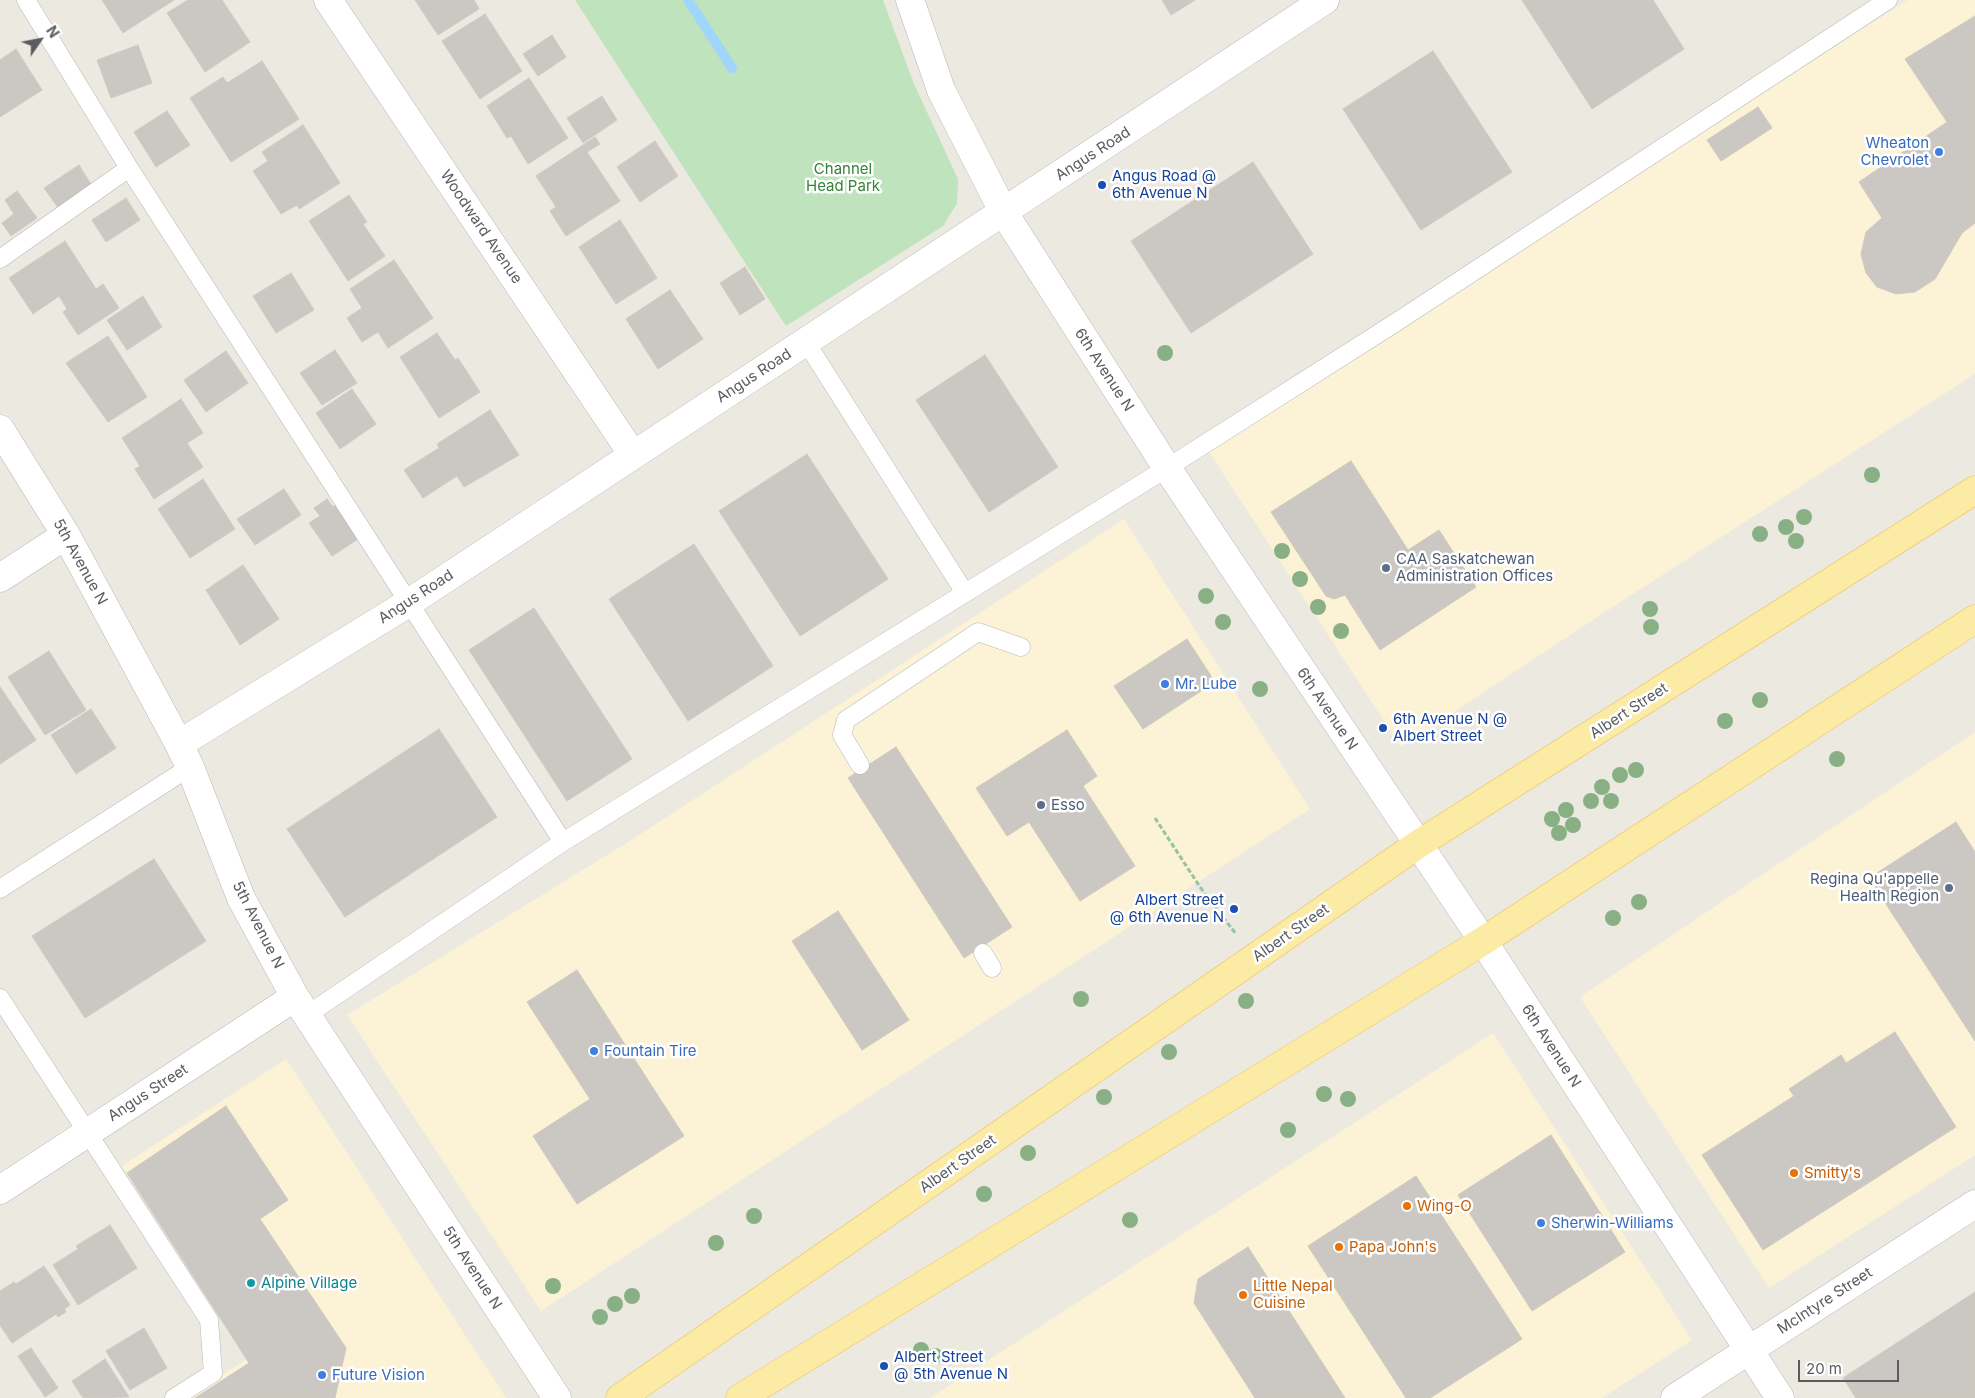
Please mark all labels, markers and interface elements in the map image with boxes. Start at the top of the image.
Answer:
north arrow [15,15,65,65]
text: N [43,22,63,41]
street label: Angus Road [1052,123,1134,185]
place label: Wheaton Chevrolet [1861,134,1929,169]
marker: Wheaton Chevrolet [1933,146,1945,158]
park label: Channel Head Park [806,160,880,195]
street label: Woodward Avenue [436,167,526,287]
place label: Angus Road @ 6th Avenue N [1112,167,1216,202]
marker: Angus Road @ 6th Avenue N [1096,179,1108,191]
street label: 6th Avenue N [1070,325,1138,415]
street label: Angus Road [713,345,795,407]
street label: 5th Avenue N [49,516,111,608]
place label: CAA Saskatchewan Administration Offices [1396,550,1553,585]
marker: CAA Saskatchewan Administration Offices [1380,562,1392,574]
street label: Angus Road [375,566,457,628]
street label: 6th Avenue N [1293,664,1361,754]
place label: Mr. Lube [1175,675,1237,693]
marker: Mr. Lube [1159,678,1171,690]
street label: Albert Street [1587,679,1671,743]
place label: 6th Avenue N @ Albert Street [1393,710,1507,745]
marker: 6th Avenue N @ Albert Street [1377,722,1389,734]
place label: Esso [1051,796,1085,814]
marker: Esso [1035,799,1047,811]
place label: Regina Qu'appelle Health Region [1810,870,1939,905]
street label: 5th Avenue N [228,878,288,972]
marker: Regina Qu'appelle Health Region [1943,882,1955,894]
place label: Albert Street @ 6th Avenue N [1110,891,1224,926]
street label: Albert Street [1249,900,1333,966]
marker: Albert Street @ 6th Avenue N [1228,903,1240,915]
street label: 6th Avenue N [1517,1001,1585,1091]
place label: Fountain Tire [604,1042,697,1060]
marker: Fountain Tire [588,1045,600,1057]
street label: Angus Street [105,1060,191,1126]
street label: Albert Street [916,1131,1000,1197]
place label: Smitty's [1804,1164,1861,1182]
marker: Smitty's [1788,1167,1800,1179]
place label: Wing-O [1417,1197,1472,1215]
marker: Wing-O [1401,1200,1413,1212]
place label: Sherwin-Williams [1551,1214,1674,1232]
marker: Sherwin-Williams [1535,1217,1547,1229]
street label: 5th Avenue N [438,1223,506,1313]
place label: Papa John's [1349,1238,1437,1256]
marker: Papa John's [1333,1241,1345,1253]
street label: McIntyre Street [1774,1264,1876,1338]
place label: Alpine Village [261,1274,357,1292]
marker: Alpine Village [245,1277,257,1289]
place label: Little Nepal Cuisine [1253,1277,1333,1312]
marker: Little Nepal Cuisine [1237,1289,1249,1301]
place label: Albert Street @ 5th Avenue N [894,1348,1008,1383]
scale bar [1800,1350,1901,1382]
text: 20 m [1806,1359,1842,1378]
marker: Albert Street @ 5th Avenue N [878,1360,890,1372]
place label: Future Vision [332,1366,425,1384]
marker: Future Vision [316,1369,328,1381]

